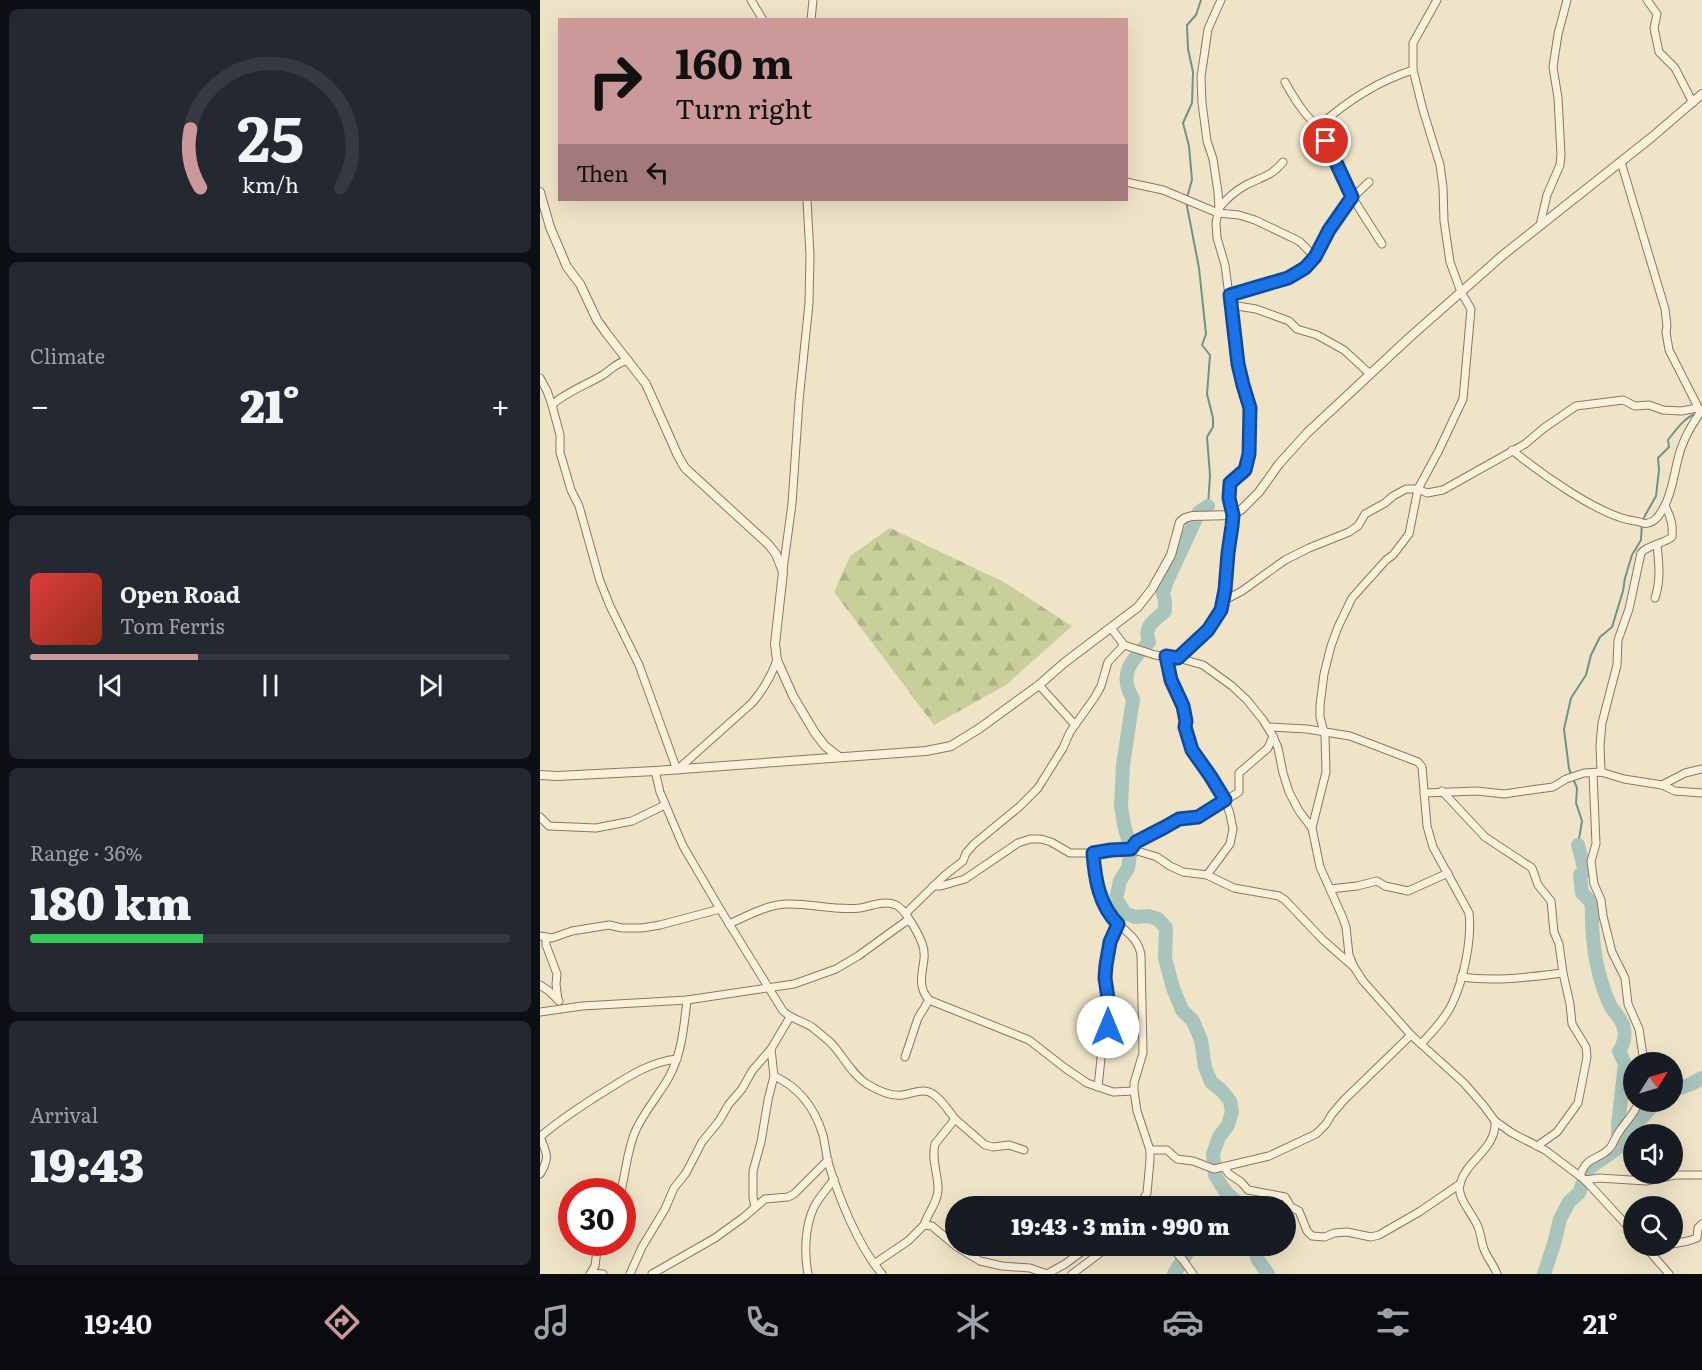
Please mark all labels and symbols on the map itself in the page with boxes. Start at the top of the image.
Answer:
pin [1300,115,1351,166]
position arrow [1076,995,1140,1059]
north arrow [1623,1052,1683,1112]
speed limit sign: 30 [558,1178,636,1256]

